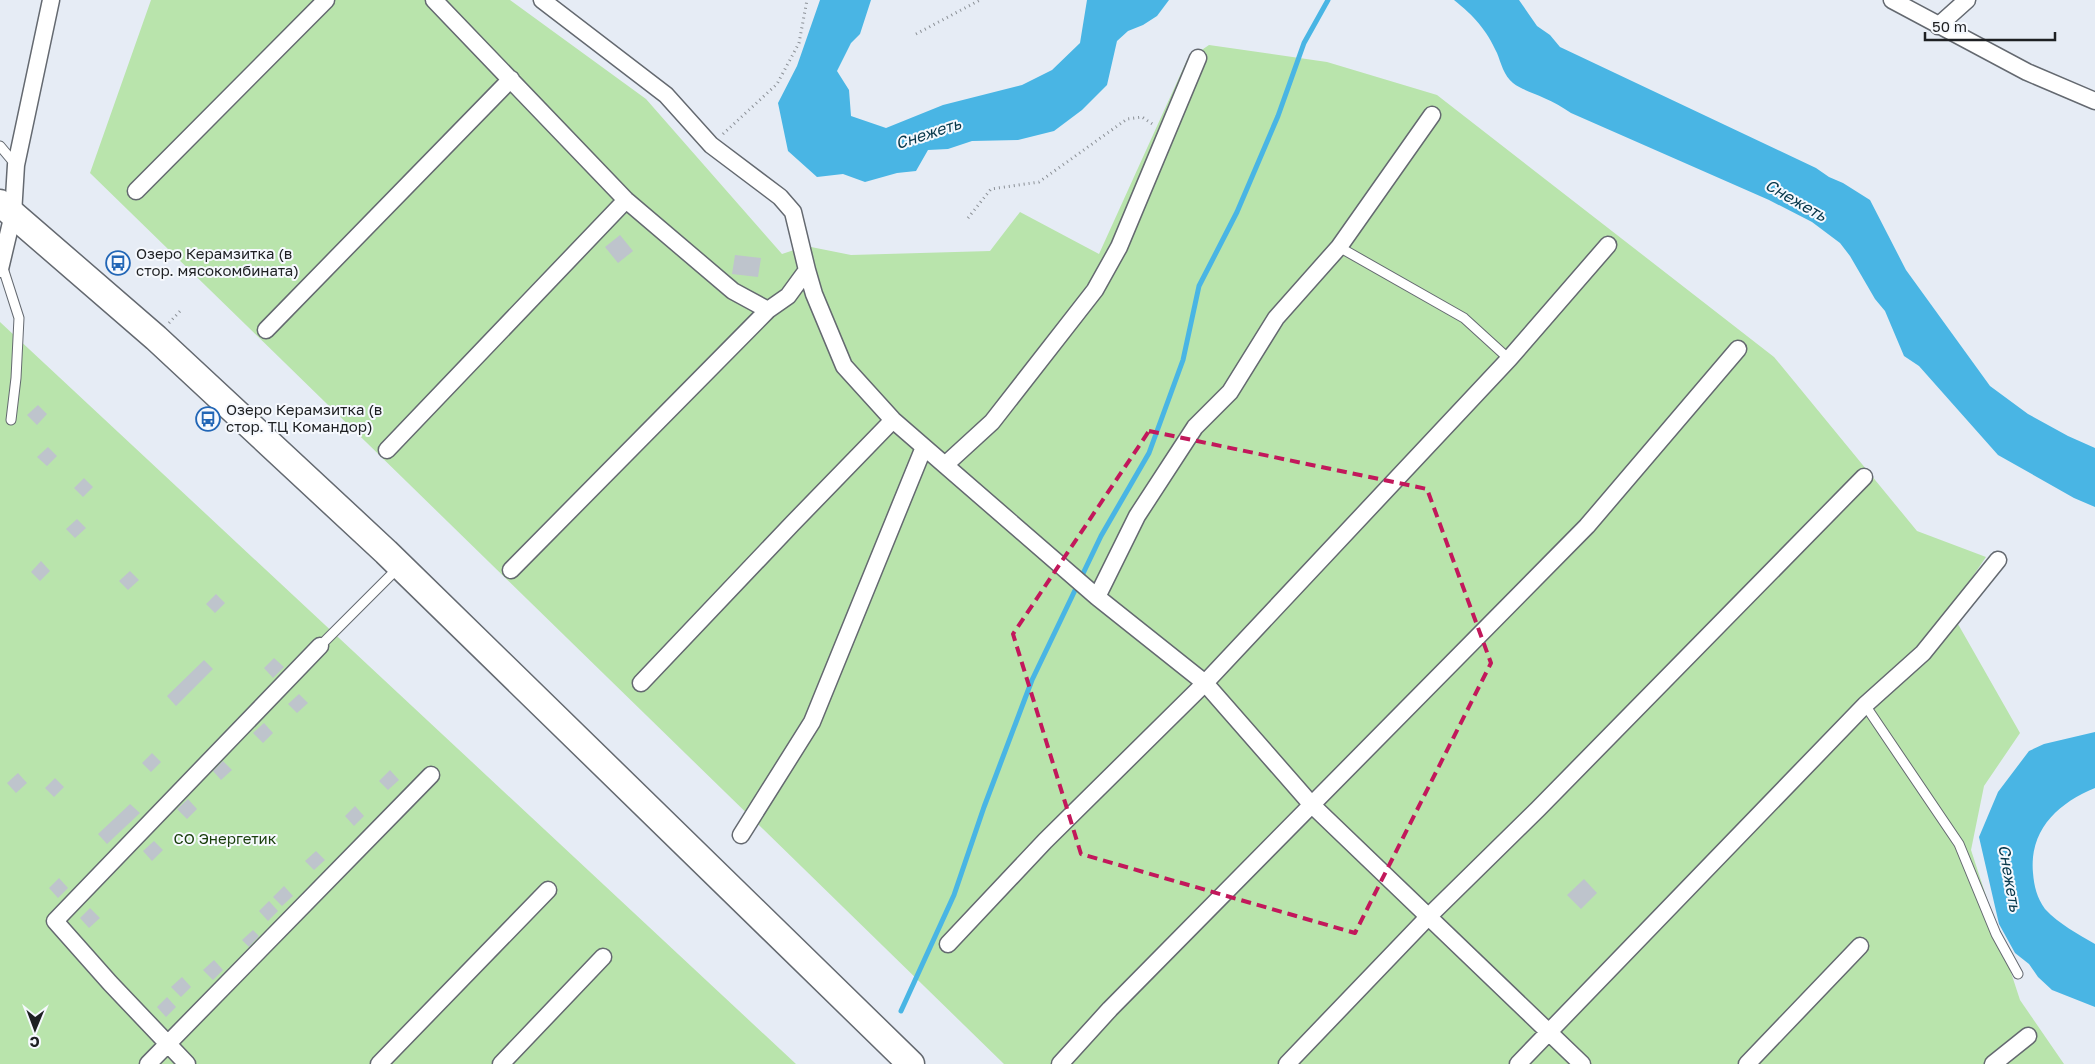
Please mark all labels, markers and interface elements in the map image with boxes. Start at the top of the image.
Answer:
scale bar [1925,10,2055,42]
text: 50 m [1932,17,1967,35]
water label: Снежеть [893,113,964,153]
water label: Снежеть [1762,174,1831,226]
place label: Озеро Керамзитка (в стор. мясокомбината) [136,244,299,279]
bus stop icon: Озеро Керамзитка (в стор. мясокомбината) [105,250,131,276]
place label: Озеро Керамзитка (в стор. ТЦ Командор) [226,400,382,435]
bus stop icon: Озеро Керамзитка (в стор. ТЦ Командор) [195,406,221,432]
park label: СО Энергетик [174,829,277,847]
water label: Снежеть [1994,843,2026,914]
north arrow [10,1004,60,1054]
text: С [30,1034,40,1051]

